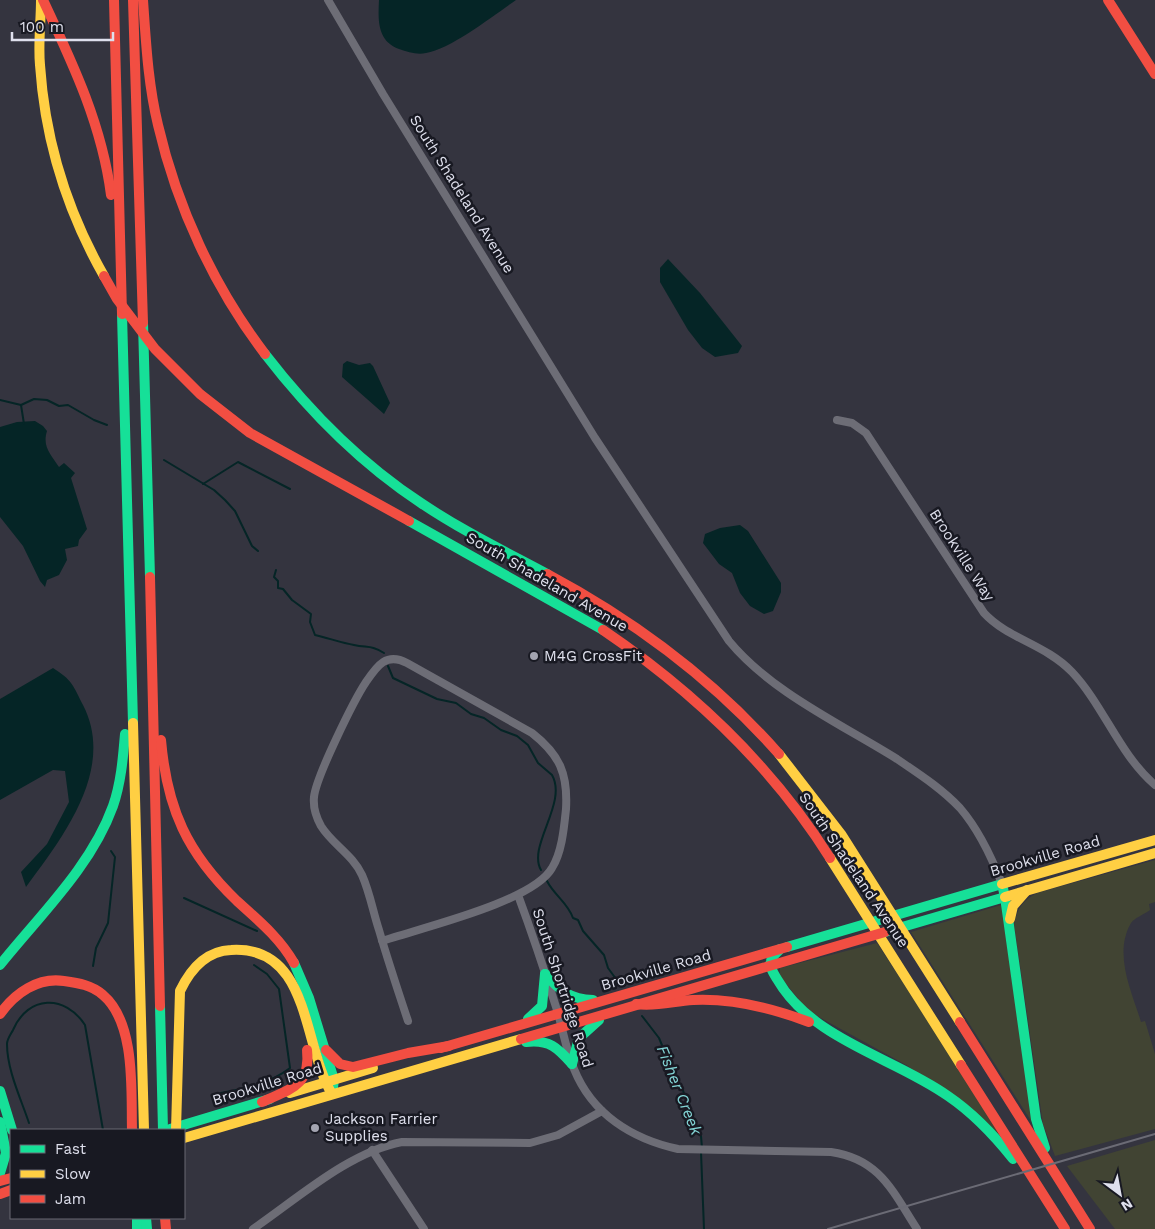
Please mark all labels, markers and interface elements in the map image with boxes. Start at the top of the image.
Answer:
scale bar [12,10,114,42]
text: 100 m [20,18,64,36]
street label: South Shadeland Avenue [406,111,518,277]
street label: Brookville Way [926,506,999,605]
street label: South Shadeland Avenue [463,528,631,636]
place label: M4G CrossFit [544,647,643,665]
marker: M4G CrossFit [528,650,540,662]
street label: South Shadeland Avenue [795,789,913,951]
street label: Brookville Road [988,832,1102,880]
street label: South Shortridge Road [529,906,597,1070]
street label: Brookville Road [599,946,713,994]
water label: Fisher Creek [653,1042,707,1139]
street label: Brookville Road [210,1059,324,1109]
place label: Jackson Farrier Supplies [325,1110,438,1145]
marker: Jackson Farrier Supplies [309,1122,321,1134]
legend [10,1129,185,1219]
text: Fast [55,1140,87,1158]
text: Slow [55,1165,91,1183]
north arrow [1095,1169,1145,1219]
text: Jam [55,1190,86,1208]
text: N [1118,1195,1136,1215]

